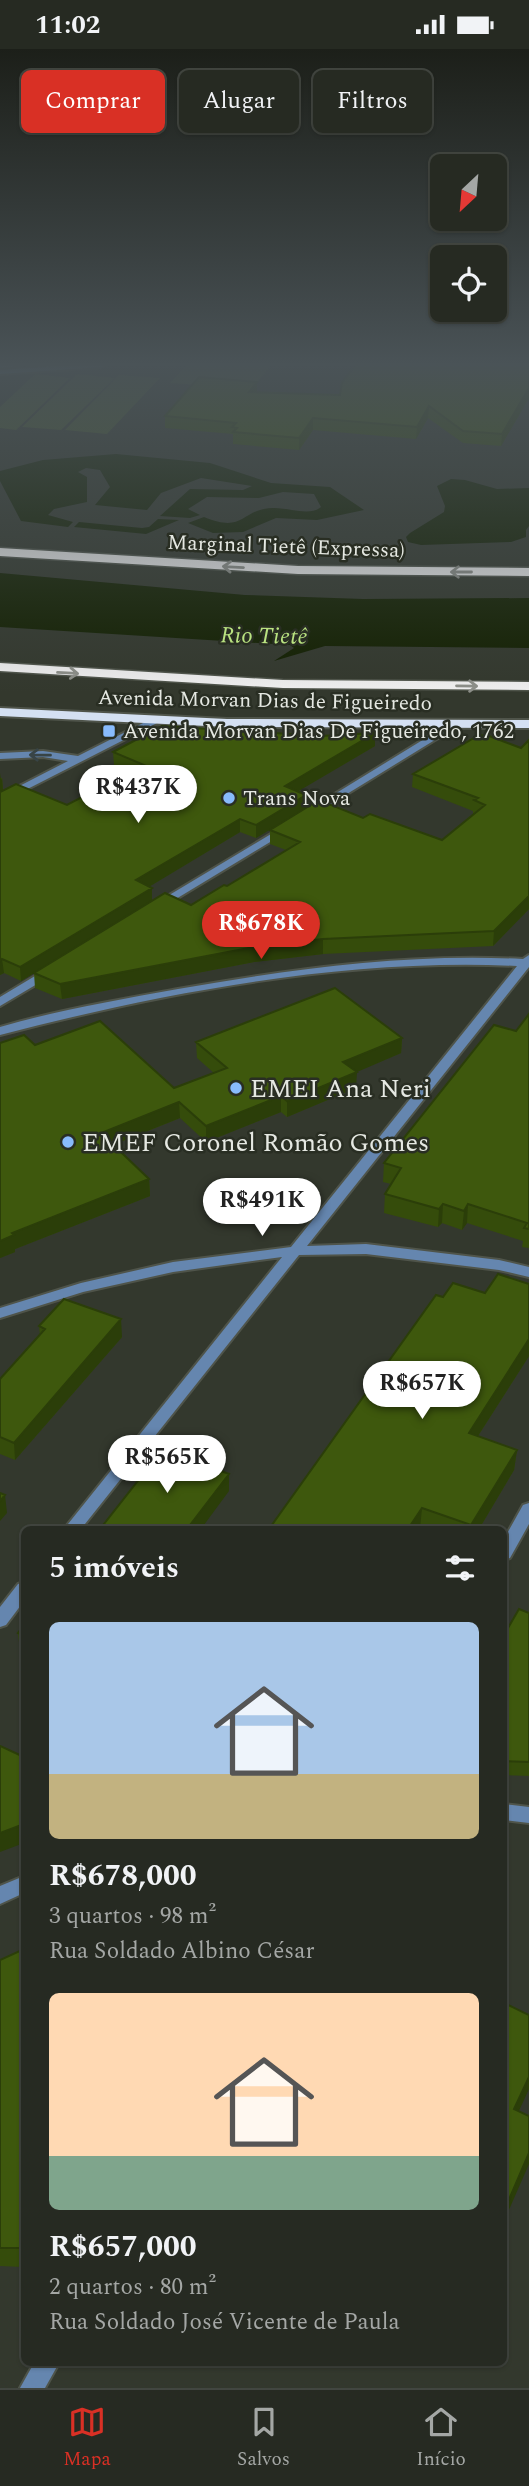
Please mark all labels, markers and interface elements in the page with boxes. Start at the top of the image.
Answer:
text: 11:02 [35,5,100,45]
chip: Comprar [21,70,165,133]
chip: Alugar [179,70,299,133]
chip: Filtros [313,70,432,133]
north arrow [430,154,508,231]
map controls [430,154,507,322]
button: locate [430,245,507,322]
street label: Marginal Tietê (Expressa) [167,527,405,567]
one-way arrow [222,561,245,574]
one-way arrow [450,565,473,578]
water label: Rio Tietê [220,618,309,655]
one-way arrow [56,666,79,679]
one-way arrow [455,679,478,693]
street label: Avenida Morvan Dias de Figueiredo [98,682,432,720]
place label: Avenida Morvan Dias De Figueiredo, 1762 [123,716,514,748]
marker: Avenida Morvan Dias De Figueiredo, 1762 [101,723,117,739]
one-way arrow [28,748,51,762]
pin: R$437K [81,765,195,825]
text: R$437K [95,770,181,805]
place label: Trans Nova [243,783,351,815]
marker: Trans Nova [221,790,237,806]
pin: R$678K [204,901,318,961]
text: R$678K [218,906,304,941]
place label: EMEI Ana Neri [250,1069,431,1109]
marker: EMEI Ana Neri [228,1080,244,1096]
place label: EMEF Coronel Romão Gomes [82,1123,429,1163]
marker: EMEF Coronel Romão Gomes [60,1134,76,1150]
pin: R$491K [205,1179,319,1238]
text: R$491K [219,1183,305,1218]
pin: R$657K [365,1361,479,1421]
text: R$657K [379,1366,465,1401]
pin: R$565K [110,1435,224,1495]
text: R$565K [124,1440,210,1475]
text: 5 imóveis [49,1545,179,1591]
icon: filters [441,1549,479,1587]
icon: home [201,1668,327,1794]
text: R$678,000 [49,1853,197,1899]
text: 3 quartos · 98 m² [49,1899,216,1934]
text: Rua Soldado Albino César [49,1934,315,1969]
icon: home [201,2039,327,2165]
text: R$657,000 [49,2224,197,2270]
text: 2 quartos · 80 m² [49,2270,216,2305]
text: Rua Soldado José Vicente de Paula [49,2305,400,2340]
tab: Mapa [63,2403,111,2474]
tab: Salvos [237,2403,290,2474]
tab: Início [416,2403,466,2474]

